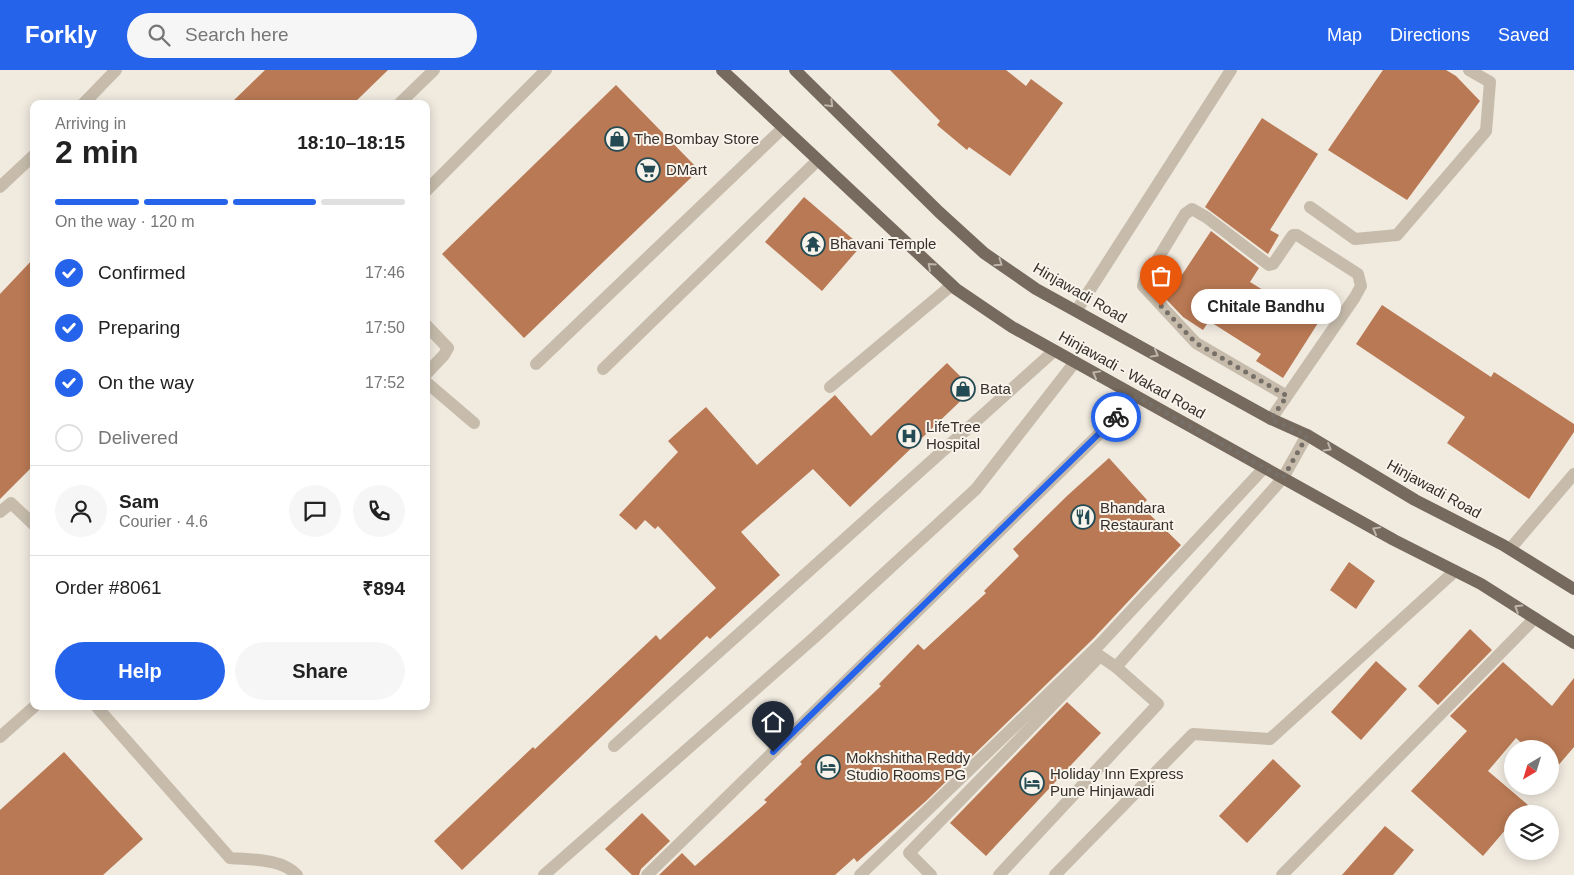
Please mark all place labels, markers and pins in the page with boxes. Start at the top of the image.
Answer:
shop icon: The Bombay Store [604,126,630,152]
place label: The Bombay Store [634,130,759,147]
supermarket icon: DMart [635,157,661,183]
place label: DMart [666,161,708,178]
temple icon: Bhavani Temple [800,231,826,257]
place label: Bhavani Temple [830,235,936,252]
pin [1140,255,1182,306]
callout: Chitale Bandhu [1191,288,1341,324]
shop icon: Bata [950,376,976,402]
place label: Bata [980,380,1012,397]
place label: LifeTree Hospital [926,418,980,452]
hospital icon: LifeTree Hospital [896,423,922,449]
place label: Bhandara Restaurant [1100,499,1174,533]
restaurant icon: Bhandara Restaurant [1070,504,1096,530]
pin [752,701,794,752]
place label: Mokhshitha Reddy Studio Rooms PG [846,749,971,783]
hotel icon: Mokhshitha Reddy Studio Rooms PG [815,754,841,780]
place label: Holiday Inn Express Pune Hinjawadi [1050,765,1183,799]
hotel icon: Holiday Inn Express Pune Hinjawadi [1019,770,1045,796]

